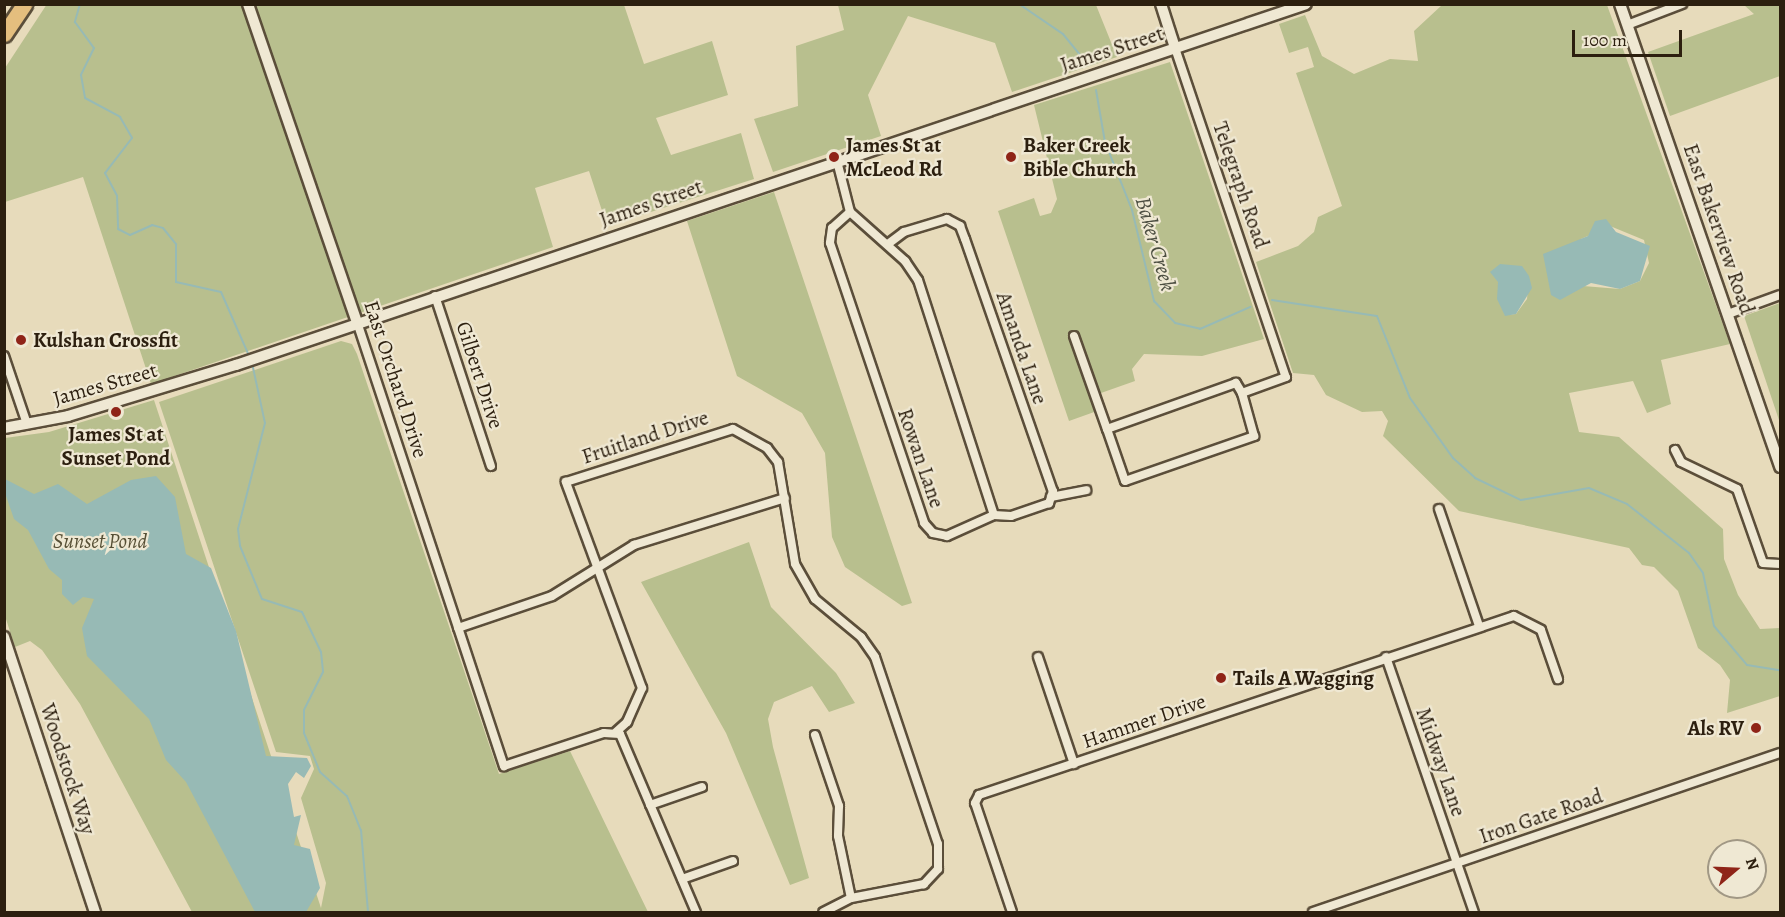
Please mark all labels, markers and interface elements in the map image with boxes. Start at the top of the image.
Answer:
scale bar [1575,18,1684,56]
street label: James Street [1057,20,1167,78]
text: 100 m [1583,28,1627,52]
street label: Telegraph Road [1208,118,1274,252]
place label: James St at McLeod Rd [846,132,943,182]
place label: Baker Creek Bible Church [1023,132,1137,182]
street label: East Bakerview Road [1678,140,1760,318]
marker: James St at McLeod Rd [827,150,841,164]
marker: Baker Creek Bible Church [1004,150,1018,164]
street label: James Street [596,174,706,232]
water label: Baker Creek [1129,194,1181,294]
street label: Amanda Lane [991,288,1053,408]
street label: East Orchard Drive [359,297,433,461]
street label: Gilbert Drive [451,318,509,432]
place label: Kulshan Crossfit [33,327,178,353]
marker: Kulshan Crossfit [14,333,28,347]
street label: James Street [50,357,160,411]
marker: James St at Sunset Pond [109,405,123,419]
street label: Fruitland Drive [579,405,711,469]
street label: Rowan Lane [892,405,950,511]
place label: James St at Sunset Pond [62,421,170,471]
park label: Sunset Pond [53,528,147,554]
place label: Tails A Wagging [1233,665,1374,691]
marker: Tails A Wagging [1214,671,1228,685]
street label: Hammer Drive [1079,688,1209,754]
street label: Woodstock Way [35,700,101,838]
street label: Midway Lane [1411,704,1471,820]
place label: Als RV [1687,715,1744,741]
marker: Als RV [1749,721,1763,735]
street label: Iron Gate Road [1476,783,1606,849]
north arrow [1707,839,1767,899]
text: N [1740,855,1764,873]

